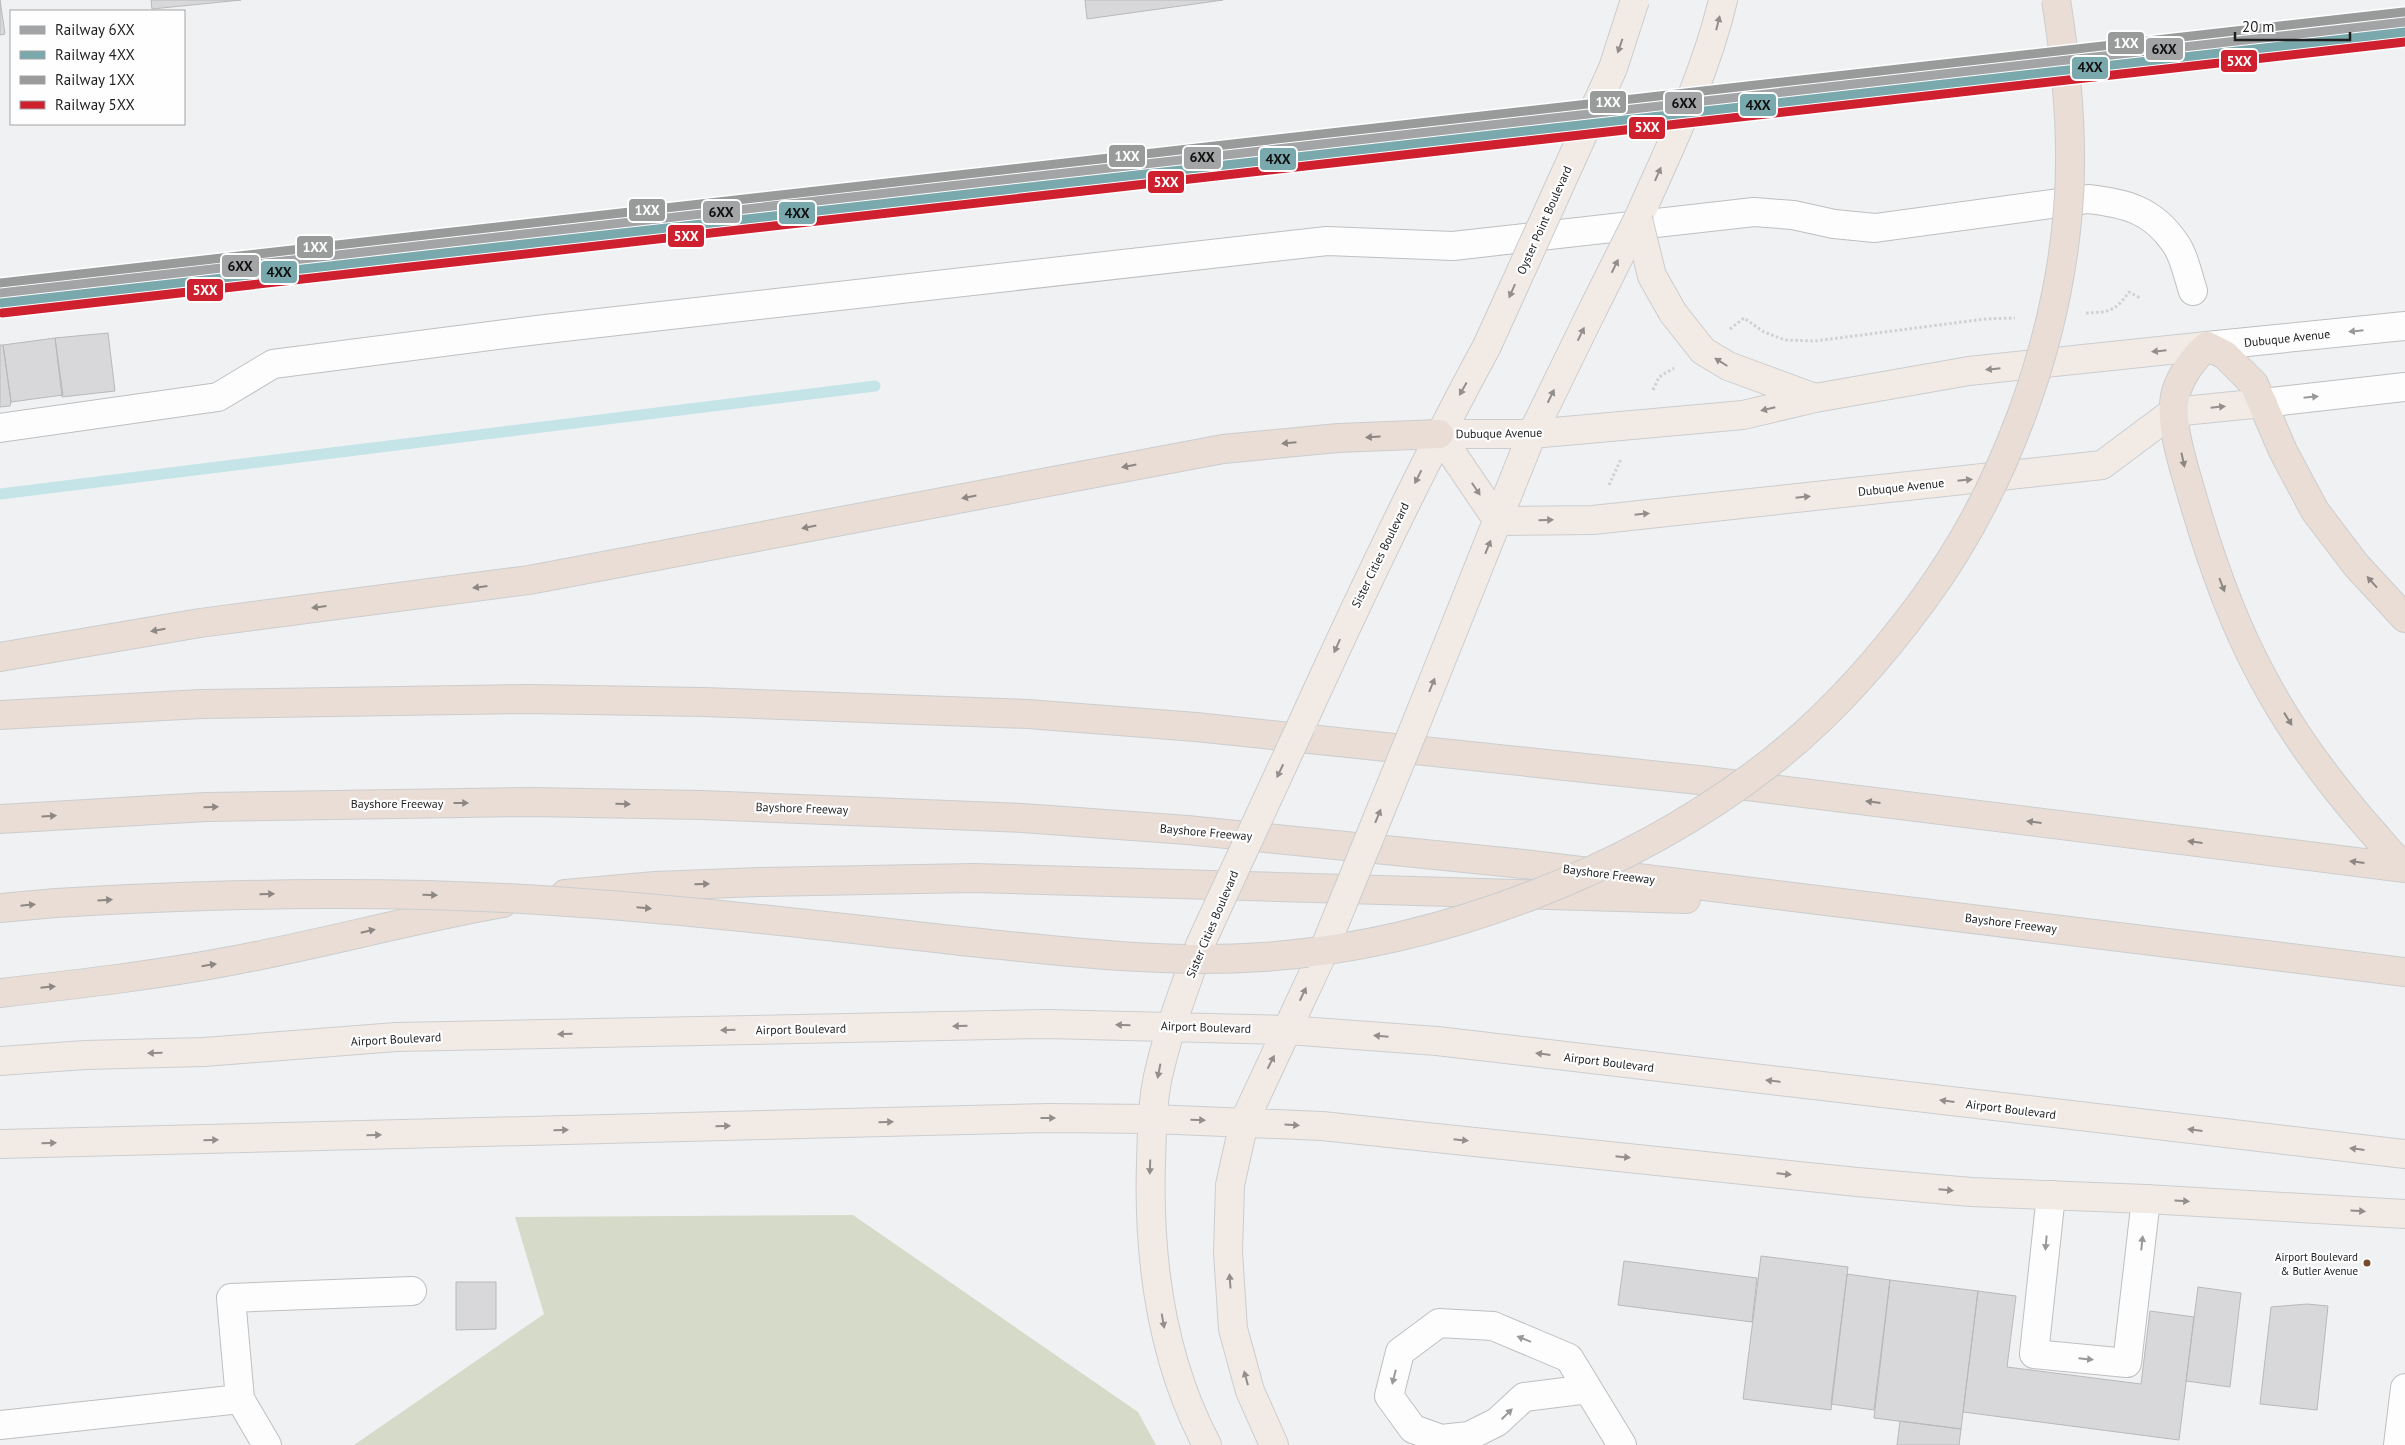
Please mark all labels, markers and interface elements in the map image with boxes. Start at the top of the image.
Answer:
legend [10,10,185,125]
scale bar [2235,10,2350,42]
one-way arrow [1714,16,1722,31]
text: 20 m [2242,17,2275,36]
text: Railway 6XX [55,20,135,39]
line badge: 1XX [2107,31,2145,55]
text: 1XX [2113,34,2139,52]
line badge: 6XX [2145,37,2184,61]
one-way arrow [1616,39,1624,54]
text: 6XX [2151,40,2177,58]
text: Railway 4XX [55,45,135,64]
line badge: 5XX [2220,49,2258,73]
text: 5XX [2226,52,2252,70]
line badge: 4XX [2071,56,2109,80]
text: 4XX [2077,58,2103,76]
text: Railway 1XX [55,70,135,89]
line badge: 1XX [1589,90,1627,114]
line badge: 6XX [1664,91,1703,115]
text: 1XX [1595,93,1621,111]
line badge: 4XX [1739,93,1777,117]
text: 6XX [1671,94,1697,112]
text: Railway 5XX [55,95,135,114]
text: 4XX [1745,96,1771,114]
line badge: 5XX [1628,116,1666,140]
text: 5XX [1634,118,1660,136]
line badge: 1XX [1108,144,1146,168]
line badge: 6XX [1183,146,1222,170]
text: 1XX [1114,147,1140,165]
line badge: 4XX [1259,147,1297,171]
text: 6XX [1189,148,1215,166]
text: 4XX [1265,150,1291,168]
street label: Oyster Point Boulevard [1513,163,1575,277]
one-way arrow [1654,167,1662,181]
line badge: 5XX [1147,170,1185,194]
text: 5XX [1153,173,1179,191]
line badge: 1XX [628,198,666,222]
line badge: 6XX [702,200,741,224]
text: 1XX [634,201,660,219]
line badge: 4XX [778,201,816,225]
text: 6XX [708,203,734,221]
text: 4XX [784,204,810,222]
line badge: 5XX [667,224,705,248]
text: 5XX [673,227,699,245]
line badge: 1XX [296,235,334,259]
text: 1XX [302,238,328,256]
line badge: 6XX [221,254,260,278]
text: 6XX [227,257,253,275]
one-way arrow [1611,259,1619,273]
line badge: 4XX [260,260,298,284]
text: 4XX [266,263,292,281]
line badge: 5XX [186,278,224,302]
text: 5XX [192,281,218,299]
one-way arrow [1508,284,1516,298]
street label: Dubuque Avenue [2243,326,2331,350]
one-way arrow [1577,327,1585,341]
one-way arrow [2348,327,2364,335]
one-way arrow [2151,347,2167,355]
one-way arrow [1714,357,1728,367]
one-way arrow [1985,365,2001,373]
one-way arrow [1459,383,1468,396]
one-way arrow [1547,389,1555,403]
one-way arrow [2304,393,2320,401]
one-way arrow [2210,403,2226,411]
one-way arrow [1760,405,1775,413]
street label: Dubuque Avenue [1456,425,1542,441]
one-way arrow [1365,433,1381,441]
one-way arrow [1281,439,1297,447]
one-way arrow [2179,453,2187,468]
one-way arrow [1120,463,1136,471]
one-way arrow [1413,470,1421,484]
street label: Dubuque Avenue [1857,475,1945,499]
one-way arrow [1957,476,1973,484]
one-way arrow [1471,482,1481,495]
one-way arrow [961,493,977,501]
one-way arrow [1795,493,1811,501]
street label: Sister Cities Boulevard [1348,500,1412,610]
one-way arrow [1634,510,1650,518]
one-way arrow [1538,516,1554,524]
one-way arrow [802,523,817,531]
one-way arrow [1484,540,1492,554]
one-way arrow [2366,576,2377,589]
one-way arrow [2218,578,2226,593]
one-way arrow [472,583,488,591]
one-way arrow [311,604,327,612]
one-way arrow [150,626,166,634]
one-way arrow [1333,639,1341,653]
one-way arrow [1428,678,1436,692]
one-way arrow [2284,713,2293,726]
one-way arrow [1276,764,1284,778]
street label: Bayshore Freeway [351,796,444,811]
one-way arrow [1865,798,1881,806]
one-way arrow [453,799,469,807]
street label: Bayshore Freeway [755,799,849,817]
one-way arrow [616,800,632,808]
one-way arrow [203,803,219,811]
one-way arrow [1375,809,1383,824]
one-way arrow [41,811,57,819]
one-way arrow [2026,818,2042,826]
street label: Bayshore Freeway [1159,820,1253,844]
one-way arrow [2187,838,2203,846]
one-way arrow [2348,858,2364,866]
street label: Bayshore Freeway [1562,861,1656,887]
street label: Sister Cities Boulevard [1183,868,1241,980]
one-way arrow [694,880,710,888]
one-way arrow [260,890,276,898]
one-way arrow [422,891,438,899]
one-way arrow [97,895,113,903]
one-way arrow [20,901,36,909]
one-way arrow [637,904,653,912]
street label: Bayshore Freeway [1964,910,2058,936]
one-way arrow [361,927,376,935]
one-way arrow [202,960,218,968]
one-way arrow [41,983,57,991]
one-way arrow [1300,987,1308,1001]
street label: Airport Boulevard [1161,1018,1251,1036]
street label: Airport Boulevard [756,1021,846,1037]
one-way arrow [1114,1021,1130,1029]
one-way arrow [952,1022,968,1030]
one-way arrow [719,1026,735,1034]
street label: Airport Boulevard [350,1029,442,1049]
one-way arrow [557,1030,573,1038]
one-way arrow [1373,1032,1389,1040]
street label: Airport Boulevard [1563,1049,1655,1075]
one-way arrow [147,1050,163,1058]
one-way arrow [1534,1050,1550,1058]
one-way arrow [1267,1054,1275,1069]
one-way arrow [1155,1064,1163,1080]
one-way arrow [1765,1077,1781,1085]
street label: Airport Boulevard [1965,1096,2057,1122]
one-way arrow [1939,1097,1955,1105]
one-way arrow [1041,1114,1057,1122]
one-way arrow [1190,1117,1206,1125]
one-way arrow [878,1118,894,1126]
one-way arrow [1284,1121,1300,1129]
one-way arrow [716,1122,732,1130]
one-way arrow [553,1126,569,1134]
one-way arrow [2187,1126,2203,1134]
one-way arrow [366,1131,382,1139]
one-way arrow [203,1136,219,1144]
one-way arrow [1453,1136,1469,1144]
one-way arrow [41,1139,57,1147]
one-way arrow [2348,1145,2364,1153]
one-way arrow [1615,1153,1631,1161]
one-way arrow [1146,1160,1154,1176]
one-way arrow [1777,1170,1793,1178]
one-way arrow [1938,1186,1954,1194]
one-way arrow [2174,1197,2190,1205]
one-way arrow [2351,1208,2367,1216]
one-way arrow [2042,1235,2050,1251]
one-way arrow [2138,1235,2146,1251]
place label: Airport Boulevard & Butler Avenue [2275,1250,2358,1278]
marker: Airport Boulevard & Butler Avenue [2362,1258,2372,1268]
one-way arrow [1226,1272,1234,1288]
one-way arrow [1159,1313,1167,1329]
one-way arrow [1516,1335,1531,1343]
one-way arrow [2078,1355,2094,1363]
one-way arrow [1242,1370,1250,1385]
one-way arrow [1389,1370,1397,1385]
one-way arrow [1500,1408,1512,1420]

